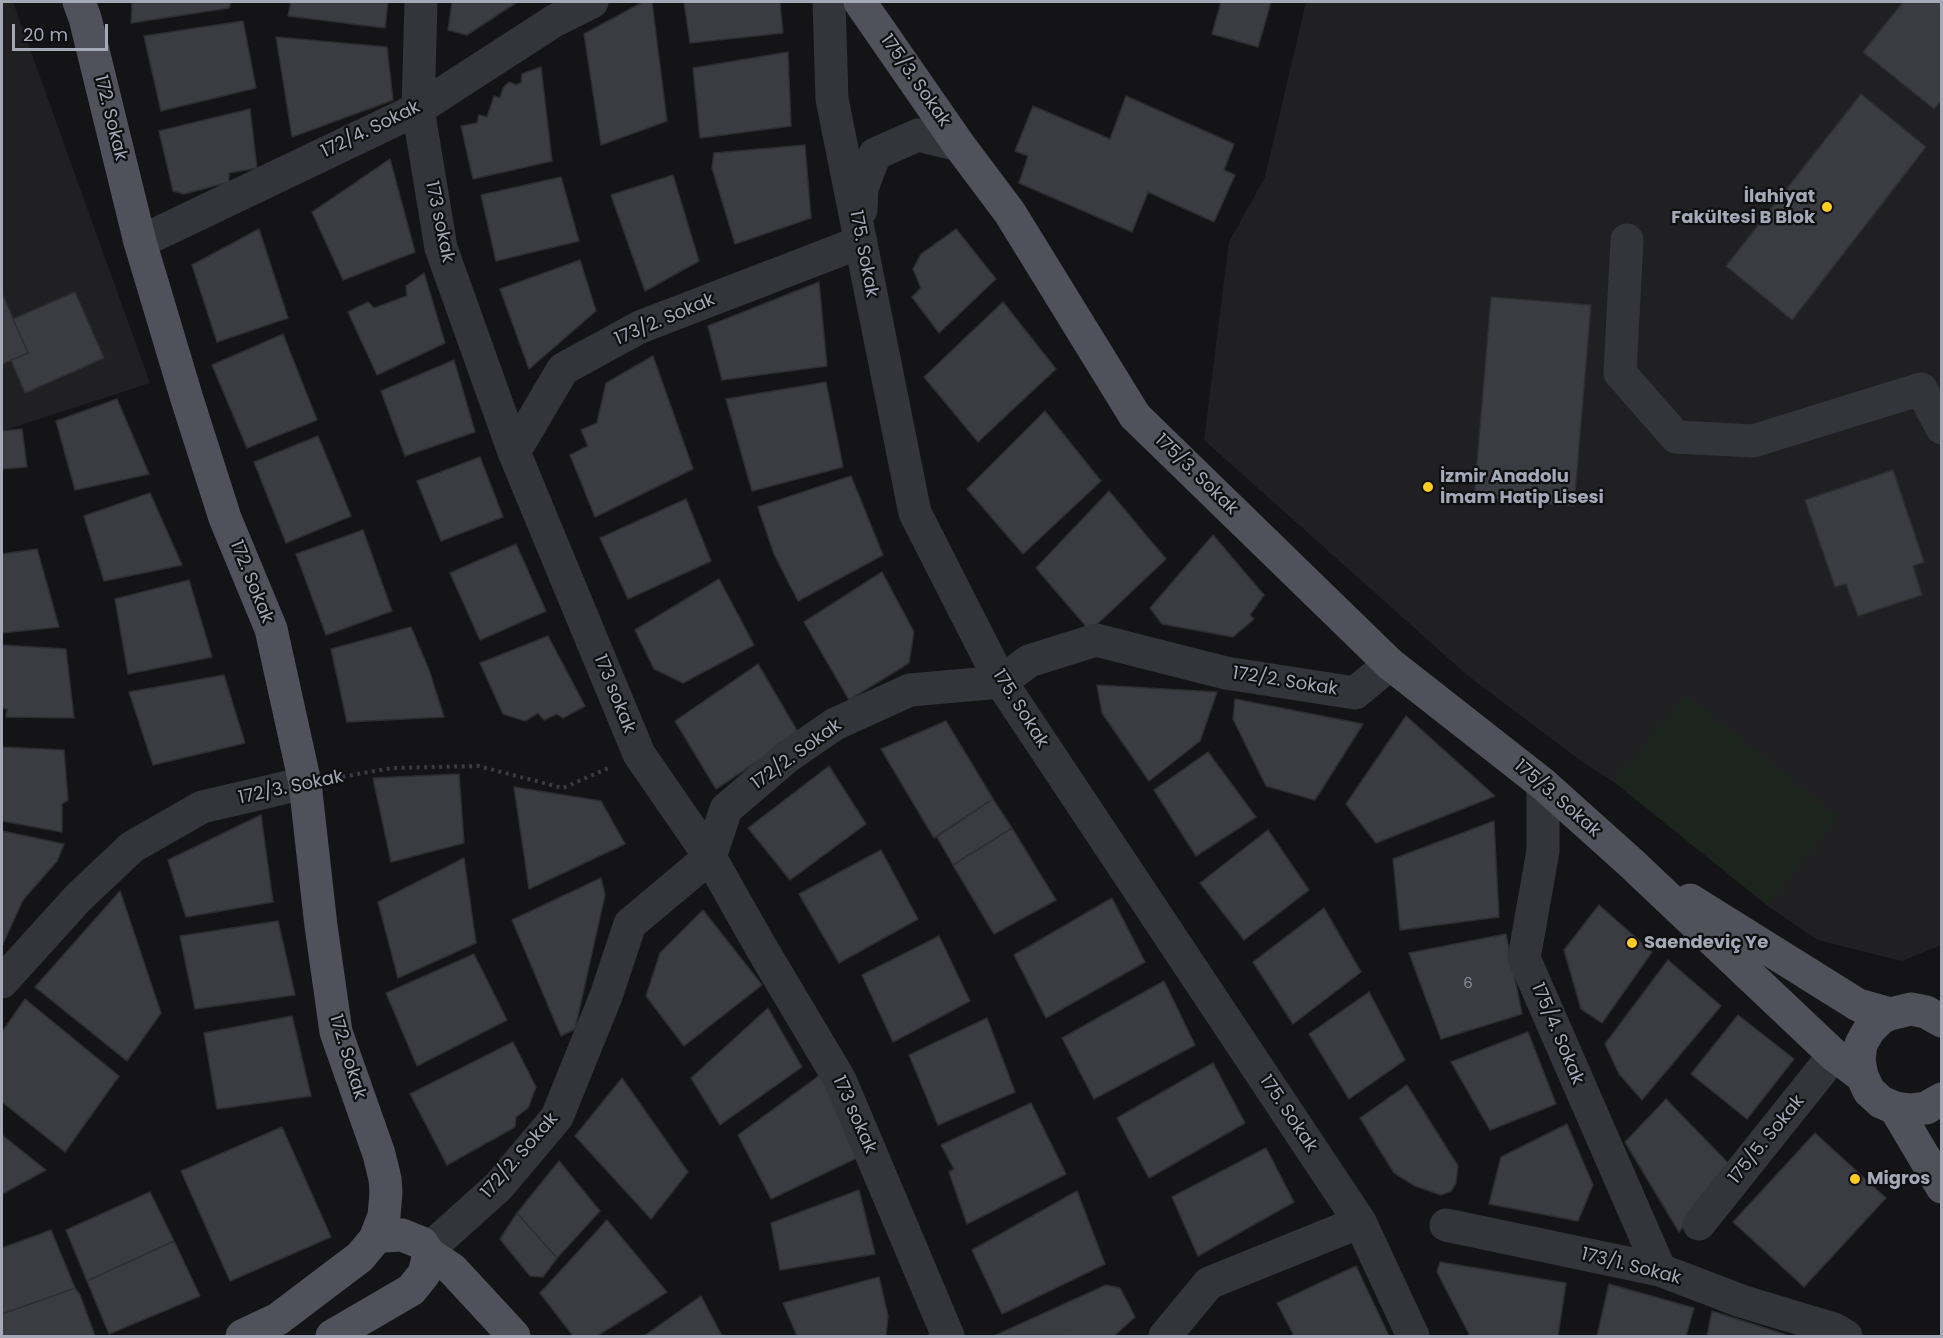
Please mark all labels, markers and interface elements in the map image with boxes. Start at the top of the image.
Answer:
scale bar [15,12,111,50]
text: 20 m [23,22,68,47]
street label: 175/3. Sokak [875,31,955,131]
street label: 172. Sokak [89,73,131,163]
street label: 172/4. Sokak [318,97,424,163]
street label: 173 sokak [420,179,458,265]
place label: İlahiyat Fakültesi B Blok [1671,186,1815,228]
marker: İlahiyat Fakültesi B Blok [1820,200,1834,214]
street label: 175. Sokak [844,209,882,299]
street label: 173/2. Sokak [612,289,718,351]
street label: 175/3. Sokak [1150,430,1242,520]
place label: İzmir Anadolu İmam Hatip Lisesi [1440,466,1604,508]
marker: İzmir Anadolu İmam Hatip Lisesi [1421,480,1435,494]
street label: 172. Sokak [225,537,277,627]
street label: 173 sokak [589,652,639,736]
street label: 172/2. Sokak [1231,663,1339,701]
street label: 175. Sokak [987,666,1053,752]
street label: 172/2. Sokak [748,715,846,795]
street label: 175/3. Sokak [1509,756,1605,842]
street label: 172/3. Sokak [237,766,345,810]
place label: Saendeviç Ye [1644,932,1768,954]
marker: Saendeviç Ye [1625,936,1639,950]
house number: 6 [1463,975,1473,993]
street label: 175/4. Sokak [1526,980,1588,1088]
street label: 172. Sokak [324,1012,370,1102]
street label: 175. Sokak [1254,1071,1322,1157]
street label: 173 sokak [827,1073,881,1157]
street label: 175/5. Sokak [1725,1091,1809,1189]
street label: 172/2. Sokak [477,1109,563,1203]
place label: Migros [1867,1168,1930,1190]
marker: Migros [1848,1172,1862,1186]
street label: 173/1. Sokak [1579,1244,1683,1290]

